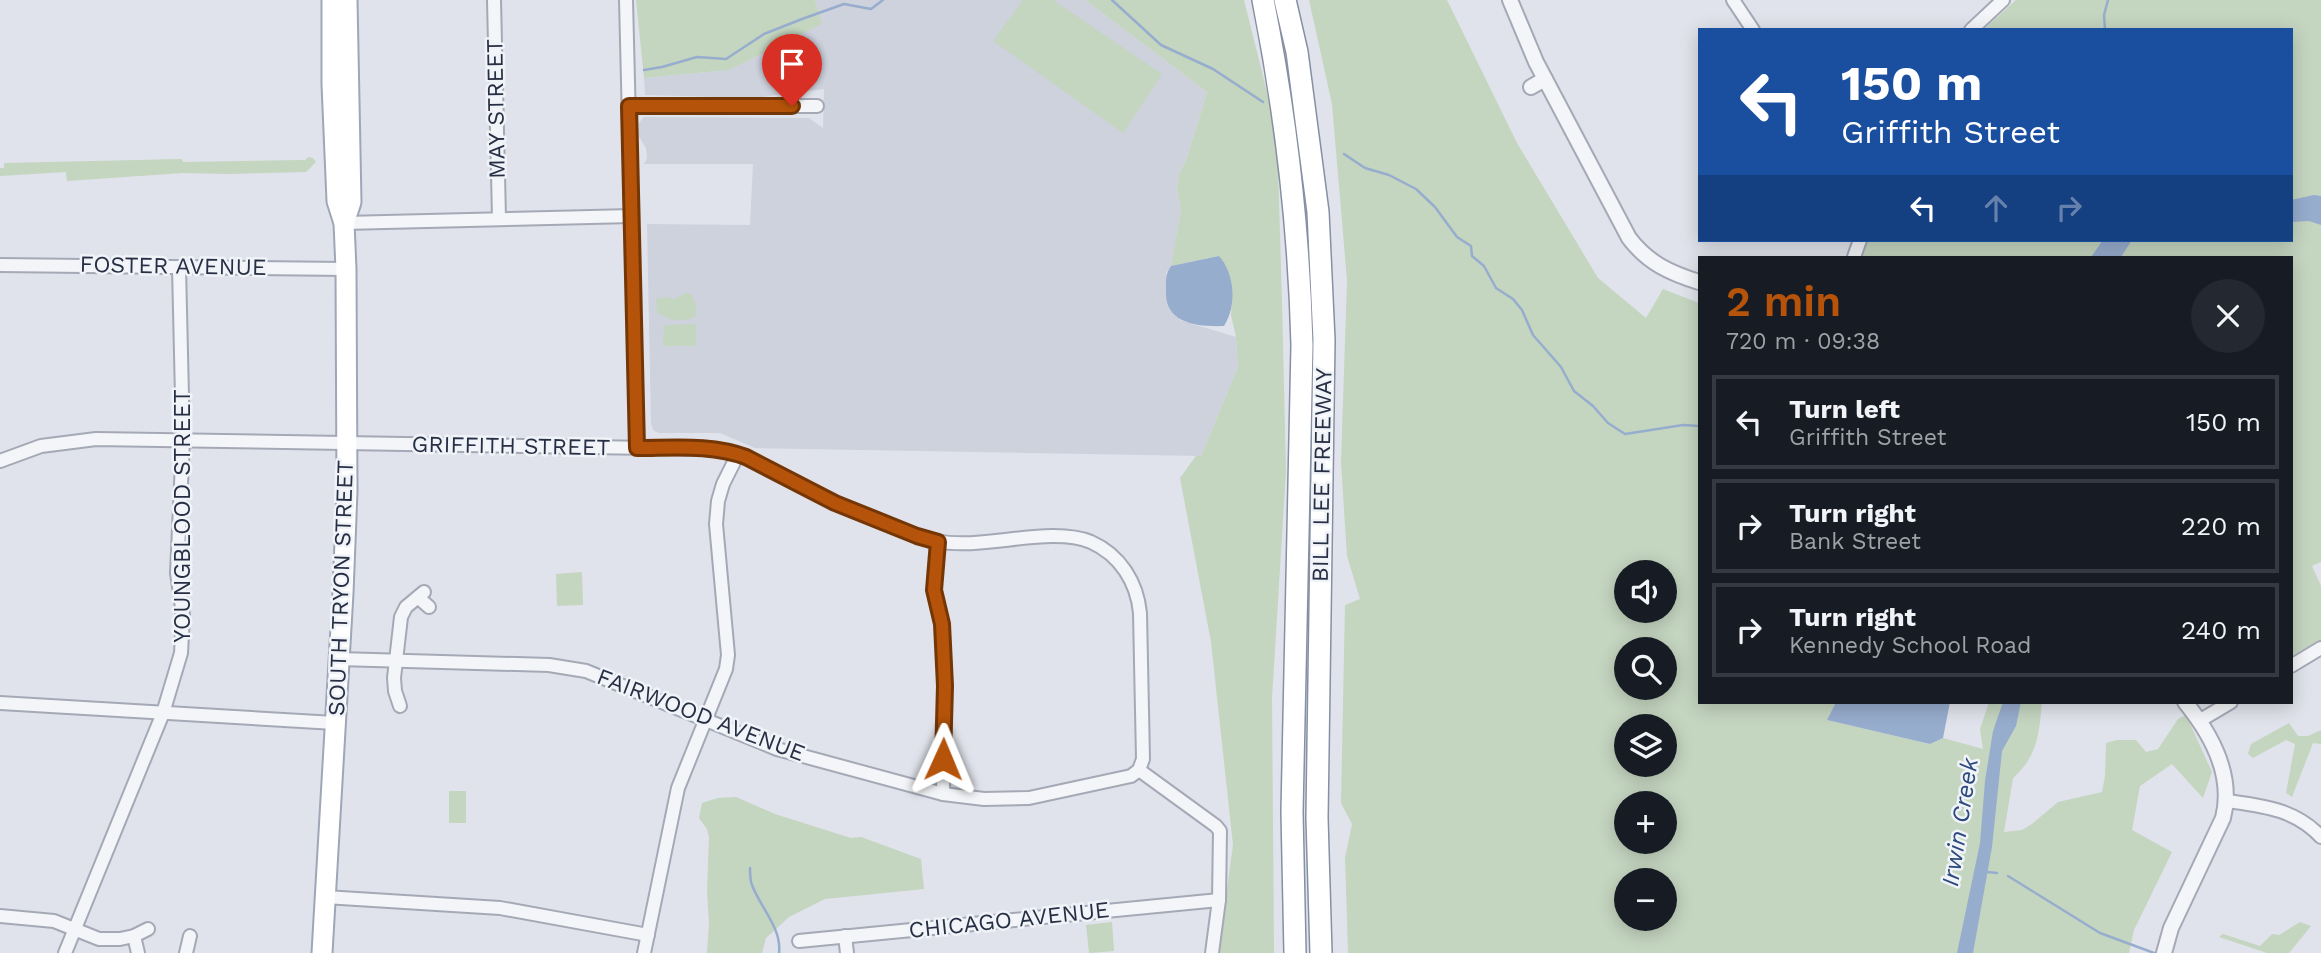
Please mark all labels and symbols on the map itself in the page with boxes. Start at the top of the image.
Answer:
pin [762,34,822,106]
street label: MAY STREET [481,39,511,179]
street label: FOSTER AVENUE [79,251,267,281]
street label: BILL LEE FREEWAY [1307,368,1337,582]
street label: YOUNGBLOOD STREET [169,389,196,643]
street label: GRIFFITH STREET [411,431,611,461]
street label: SOUTH TRYON STREET [323,459,359,716]
street label: FAIRWOOD AVENUE [593,663,809,767]
position arrow [906,722,980,796]
water label: Irwin Creek [1936,755,1984,888]
street label: CHICAGO AVENUE [907,896,1111,944]

